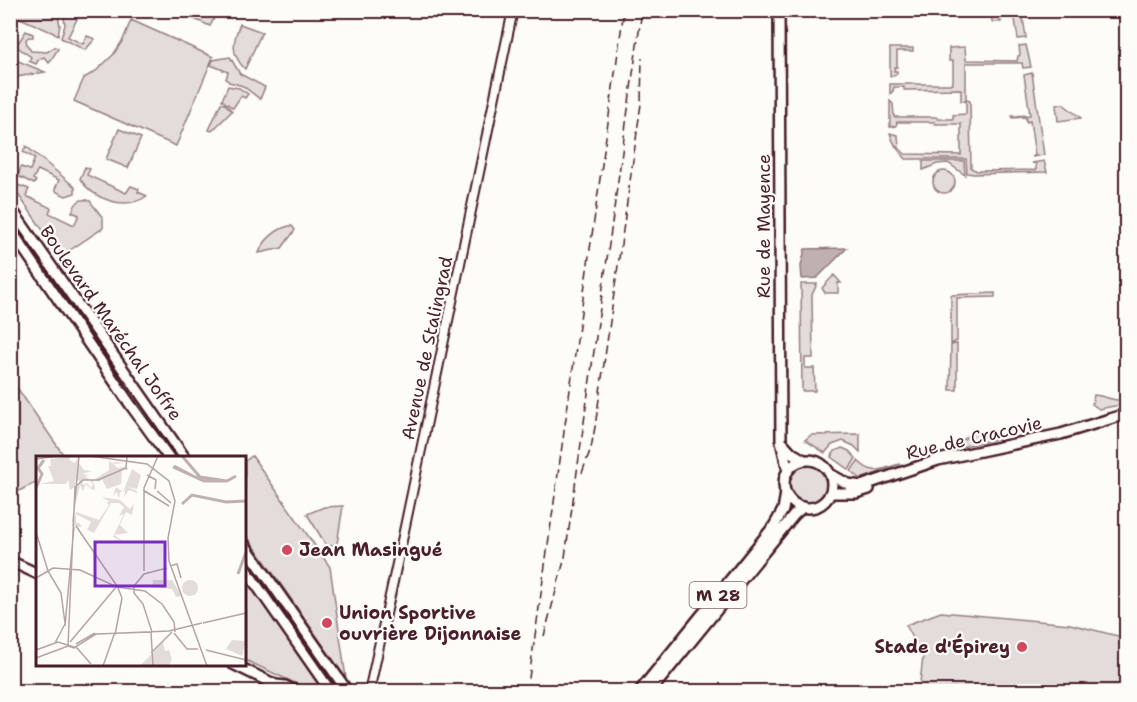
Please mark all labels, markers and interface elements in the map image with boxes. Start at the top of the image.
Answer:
street label: Rue de Mayence [752,154,776,298]
street label: Boulevard Maréchal Joffre [34,221,188,425]
street label: Avenue de Stalingrad [396,254,458,442]
street label: Rue de Cracovie [904,411,1044,465]
inset map [36,456,246,666]
place label: Jean Masingué [299,538,443,562]
marker: Jean Masingué [280,543,294,557]
road number: M 28 [690,582,746,608]
place label: Union Sportive ouvrière Dijonnaise [339,601,522,646]
marker: Union Sportive ouvrière Dijonnaise [320,616,334,630]
place label: Stade d'Épirey [875,633,1010,659]
marker: Stade d'Épirey [1015,640,1029,654]

